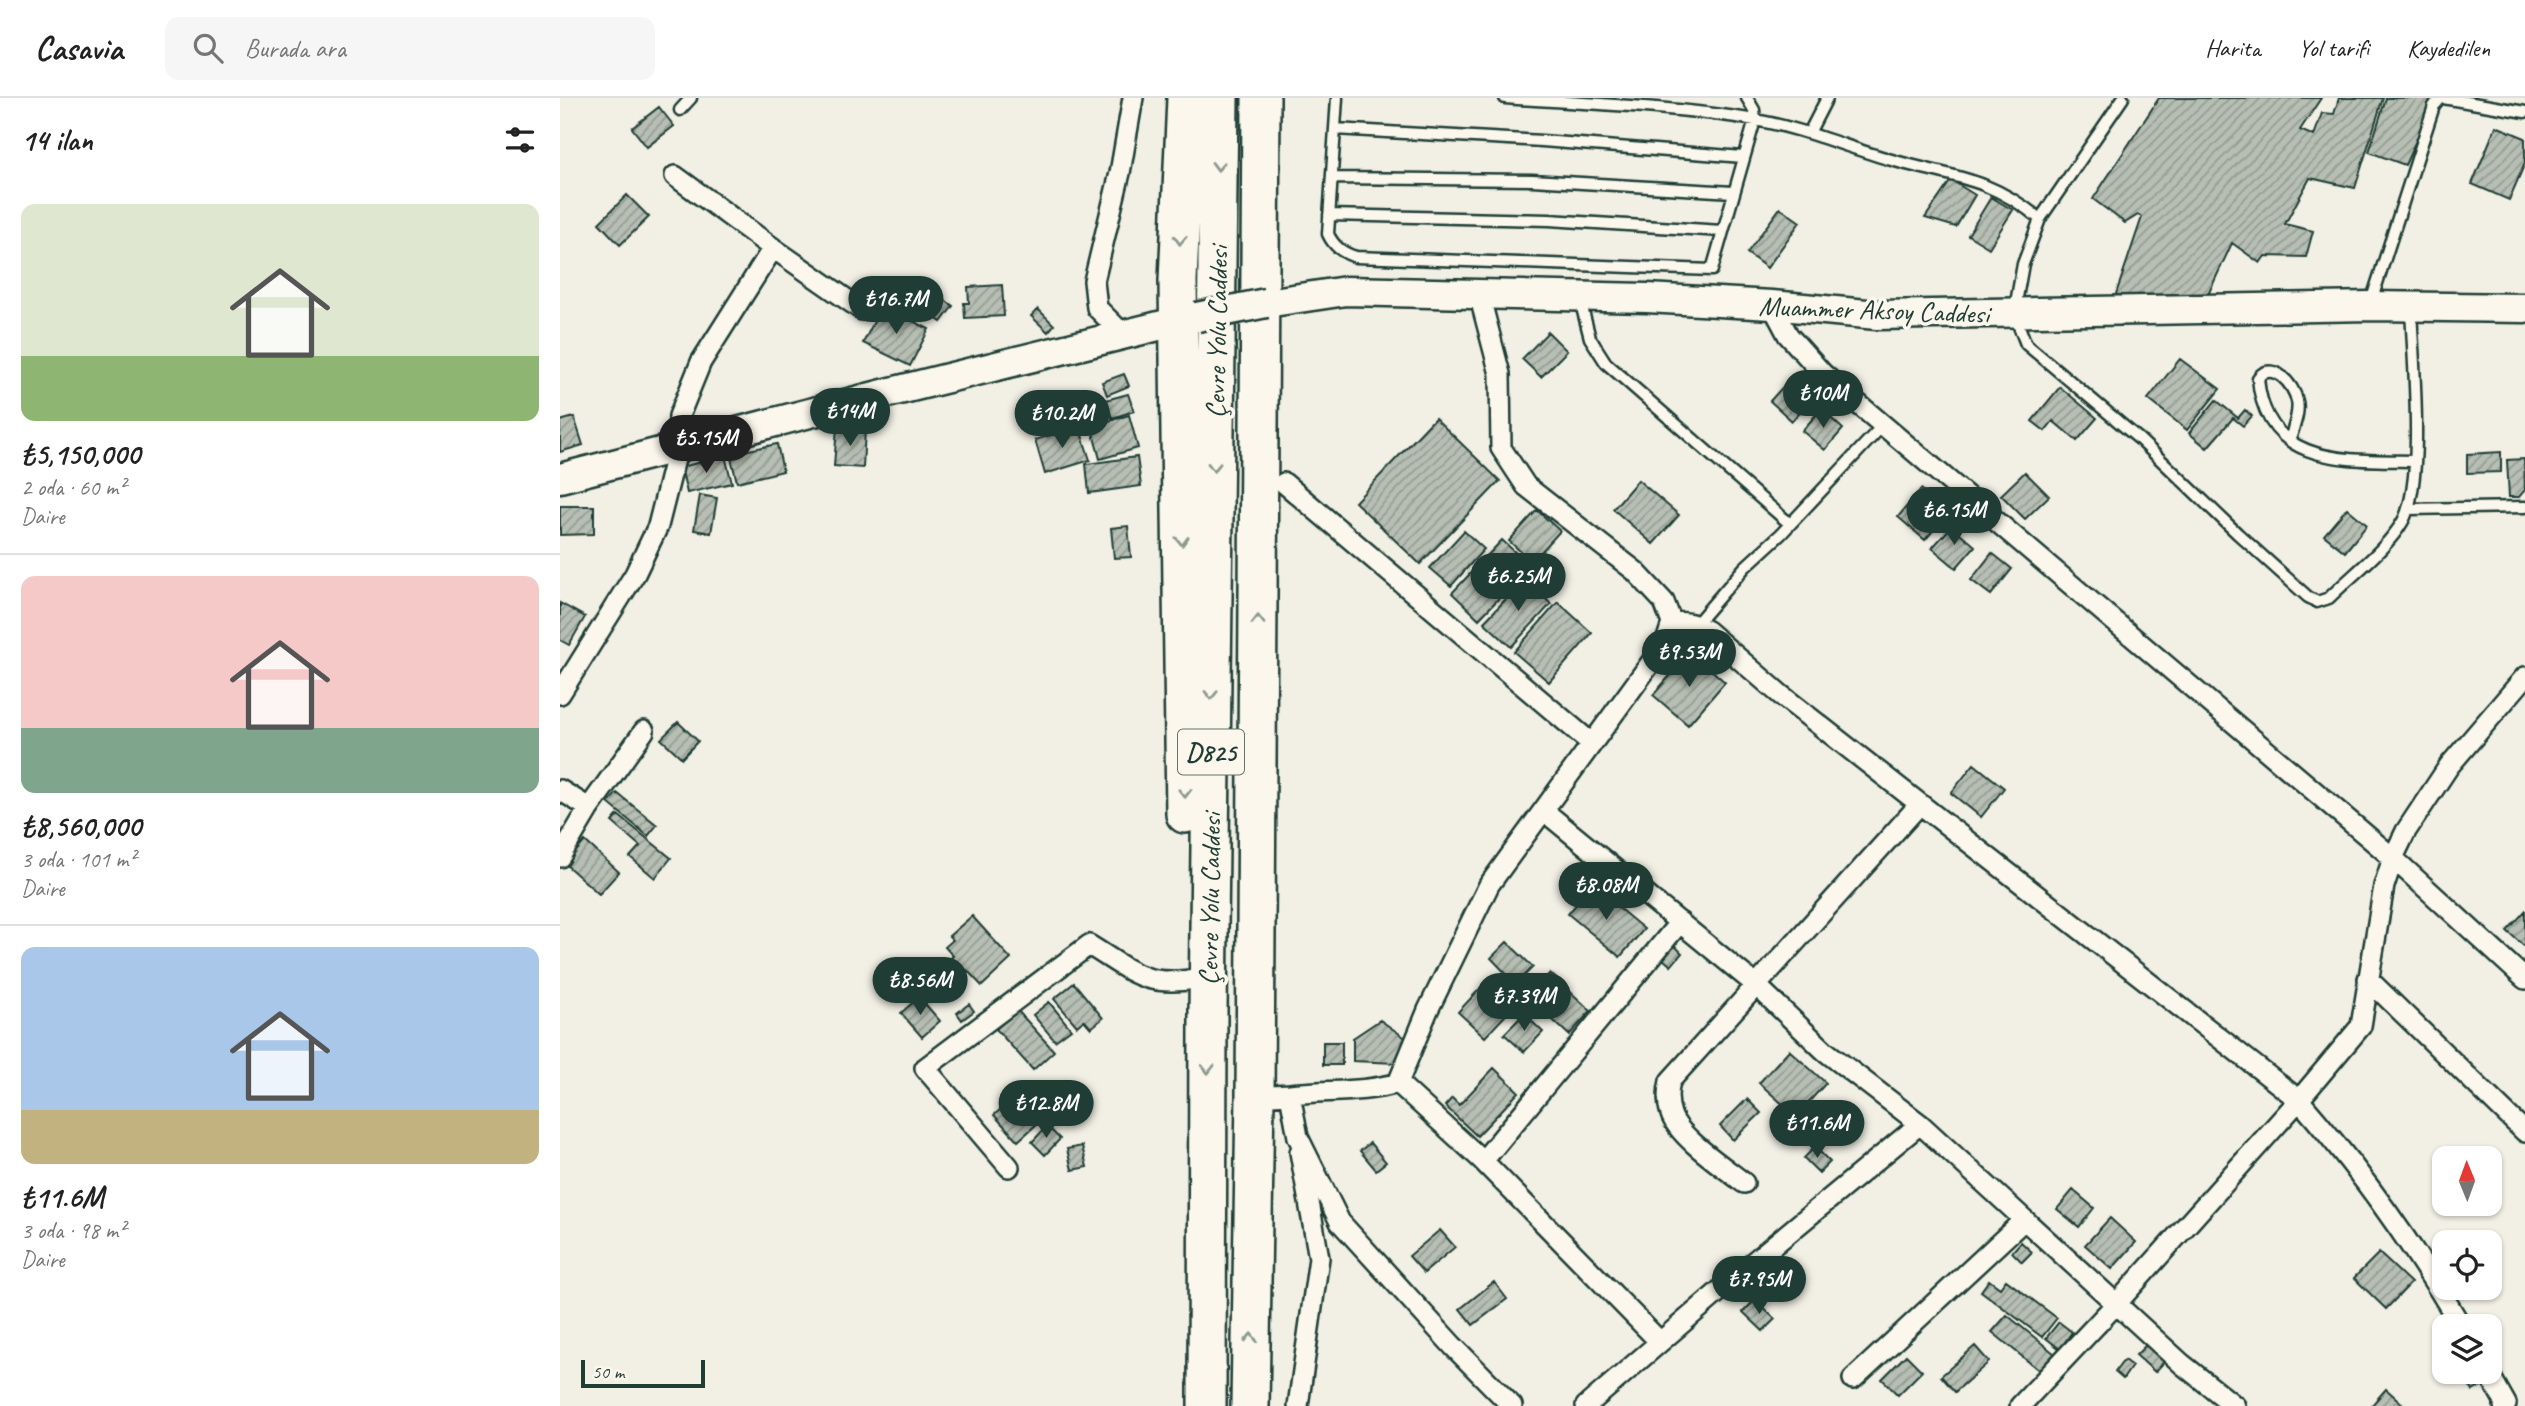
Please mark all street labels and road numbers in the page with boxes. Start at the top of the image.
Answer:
street label: Çevre Yolu Caddesi [1197,242,1237,419]
street label: Muammer Aksoy Caddesi [1758,288,1994,331]
road number: D825 [1178,730,1244,774]
street label: Çevre Yolu Caddesi [1190,809,1230,986]

